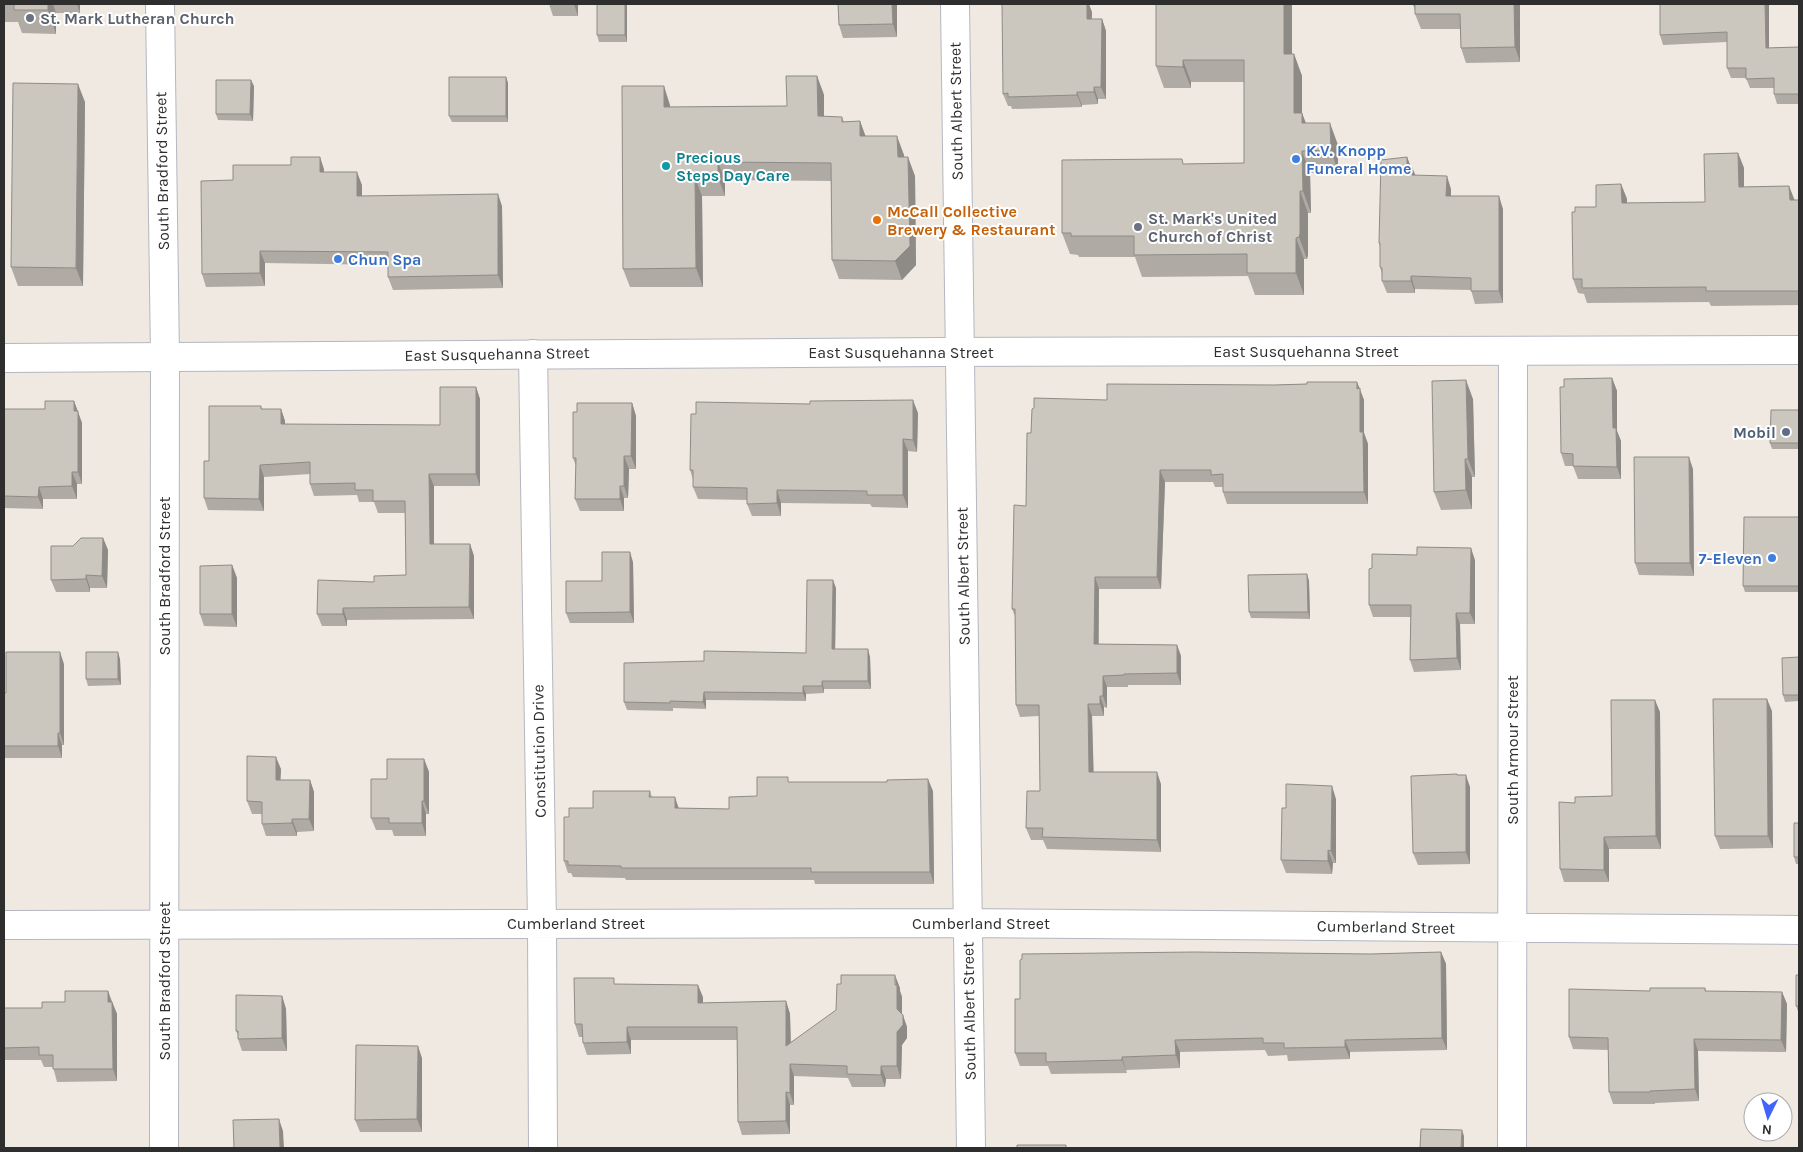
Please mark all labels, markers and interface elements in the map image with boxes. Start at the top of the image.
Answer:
place label: St. Mark Lutheran Church [40,9,234,28]
marker: St. Mark Lutheran Church [24,12,36,24]
street label: South Albert Street [945,42,967,180]
street label: South Bradford Street [151,91,173,251]
place label: K.V. Knopp Funeral Home [1306,141,1411,178]
place label: Precious Steps Day Care [676,148,790,185]
marker: K.V. Knopp Funeral Home [1290,153,1302,165]
marker: Precious Steps Day Care [660,160,672,172]
place label: McCall Collective Brewery & Restaurant [887,202,1055,239]
place label: St. Mark's United Church of Christ [1148,209,1277,246]
marker: McCall Collective Brewery & Restaurant [871,214,883,226]
marker: St. Mark's United Church of Christ [1132,221,1144,233]
place label: Chun Spa [348,250,421,269]
marker: Chun Spa [332,253,344,265]
street label: East Susquehanna Street [1213,342,1399,361]
street label: East Susquehanna Street [404,343,590,365]
street label: East Susquehanna Street [808,343,994,362]
place label: Mobil [1733,423,1776,442]
marker: Mobil [1780,426,1792,438]
street label: South Bradford Street [155,497,174,655]
street label: South Albert Street [952,507,974,645]
place label: 7-Eleven [1699,549,1762,568]
marker: 7-Eleven [1766,552,1778,564]
street label: South Armour Street [1503,675,1522,825]
street label: Constitution Drive [528,684,550,818]
street label: South Bradford Street [155,902,174,1060]
street label: Cumberland Street [507,914,645,933]
street label: Cumberland Street [912,914,1050,933]
street label: Cumberland Street [1317,916,1455,938]
street label: South Albert Street [958,942,980,1080]
north arrow [1743,1092,1793,1142]
text: N [1761,1121,1773,1138]

